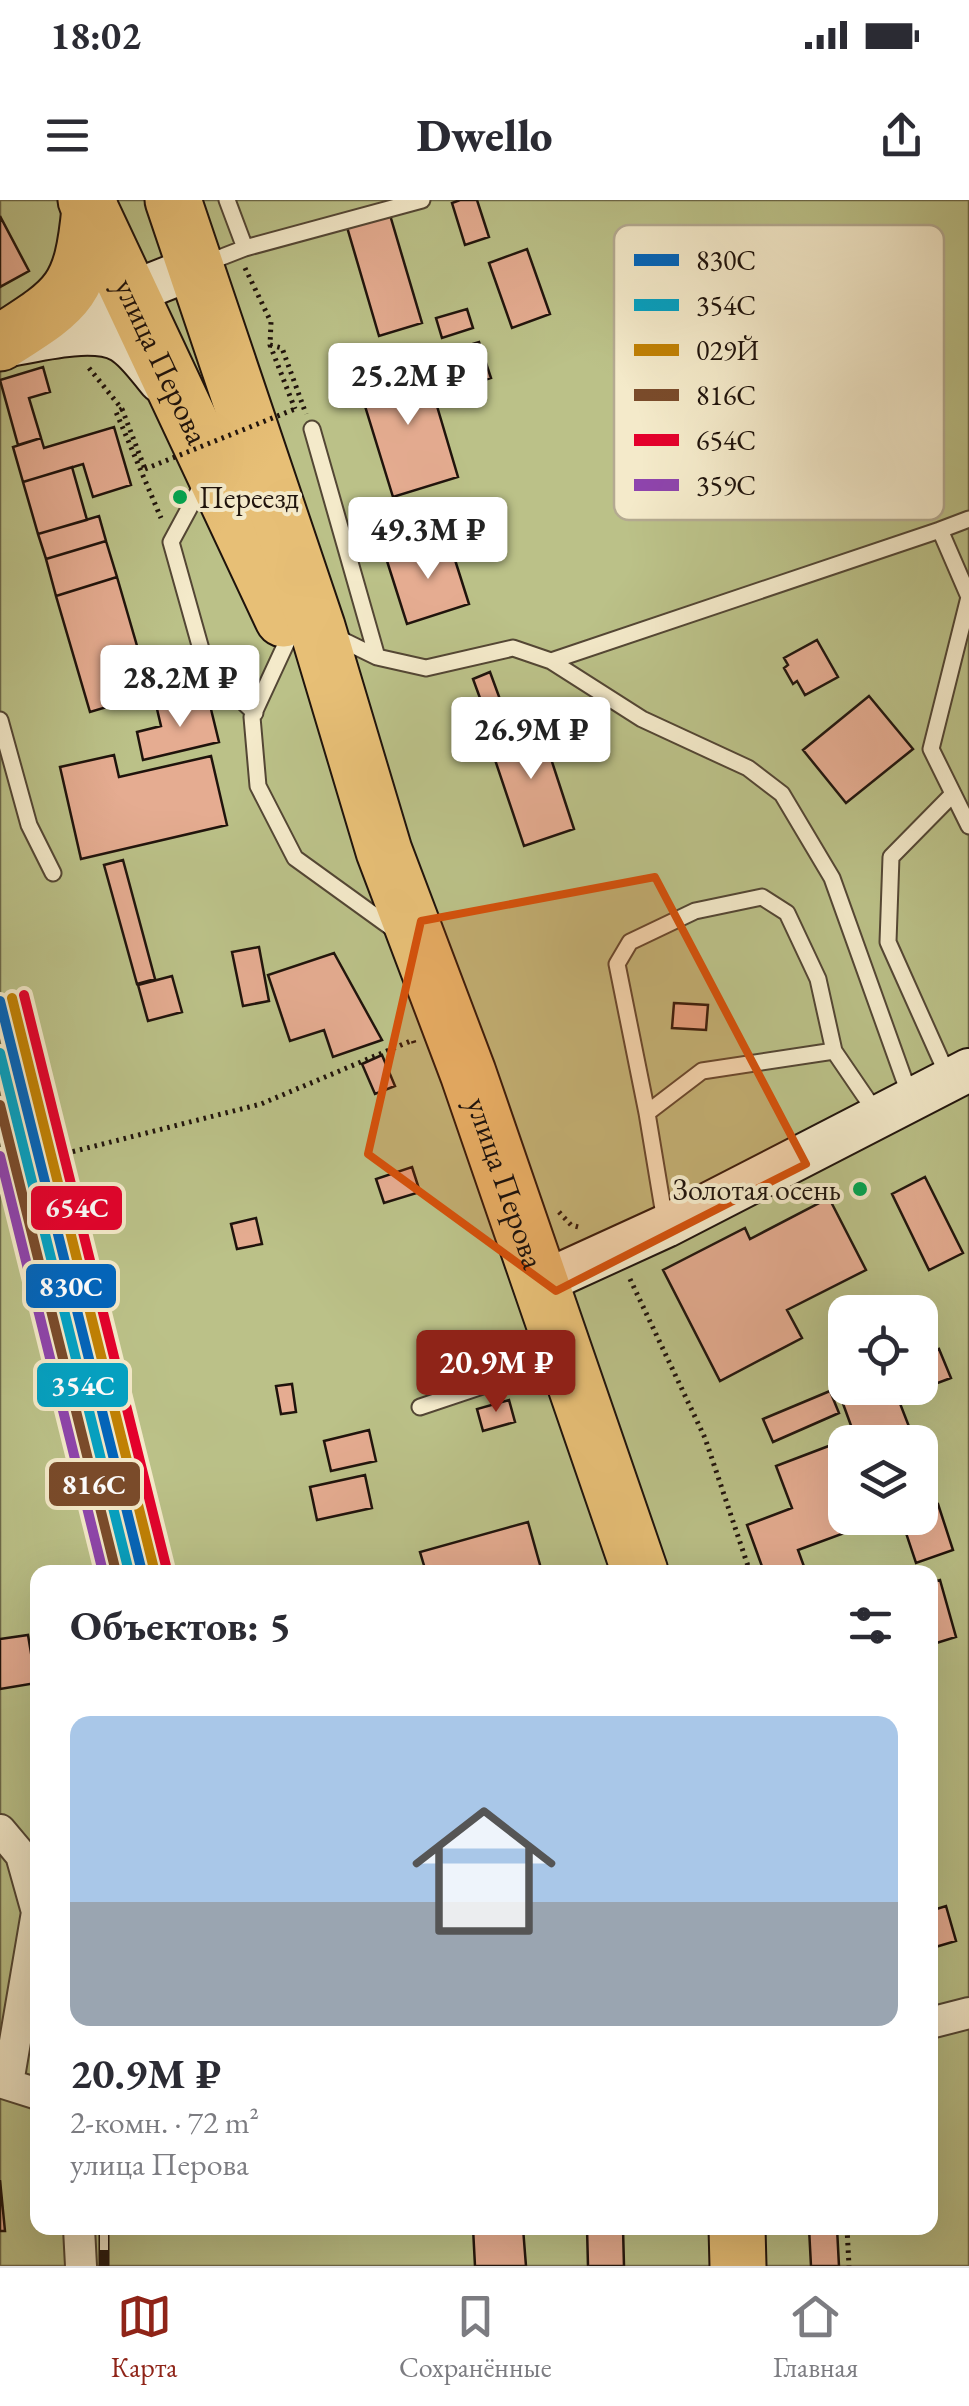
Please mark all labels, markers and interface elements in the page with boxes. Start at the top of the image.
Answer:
text: 18:02 [50,11,141,60]
text: Dwello [417,106,552,164]
icon: menu [40,108,95,163]
icon: share [874,108,929,163]
legend [614,225,944,520]
text: 830С [696,242,756,278]
street label: улица Перова [105,271,219,451]
text: 354С [696,287,756,323]
text: 029Й [696,332,759,368]
pin: 25.2M ₽ [316,343,500,428]
text: 25.2M ₽ [350,354,466,396]
text: 816С [696,377,756,413]
text: 654С [696,422,756,458]
text: 359С [696,467,756,503]
place label: Переезд [199,478,299,517]
marker: Переезд [170,487,190,507]
pin: 49.3M ₽ [336,497,520,582]
text: 49.3M ₽ [370,508,486,550]
pin: 28.2M ₽ [88,645,272,730]
text: 28.2M ₽ [122,656,238,698]
pin: 26.9M ₽ [439,697,623,782]
text: 26.9M ₽ [473,708,589,750]
street label: улица Перова [457,1091,555,1275]
place label: Золотая осень [673,1170,841,1209]
marker: Золотая осень [850,1179,870,1199]
line badge: 654С [29,1184,124,1232]
text: 654С [45,1189,109,1225]
line badge: 830С [24,1262,118,1310]
text: 830С [39,1268,103,1304]
map controls [828,1295,938,1535]
button: locate [828,1295,938,1405]
pin: 20.9M ₽ [404,1330,588,1415]
text: 20.9M ₽ [438,1341,554,1383]
line badge: 354С [35,1361,130,1409]
text: 354С [51,1367,115,1403]
button: layers [828,1425,938,1535]
line badge: 816С [47,1460,142,1508]
text: 816С [62,1466,126,1502]
text: Объектов: 5 [70,1598,291,1653]
icon: filters [843,1598,898,1653]
icon: home [394,1781,574,1961]
text: 20.9M ₽ [70,2046,221,2101]
text: 2-комн. · 72 m² [70,2101,259,2143]
text: улица Перова [70,2143,249,2185]
tab: Карта [111,2289,178,2385]
tab: Сохранённые [399,2289,552,2385]
tab: Главная [773,2289,858,2385]

